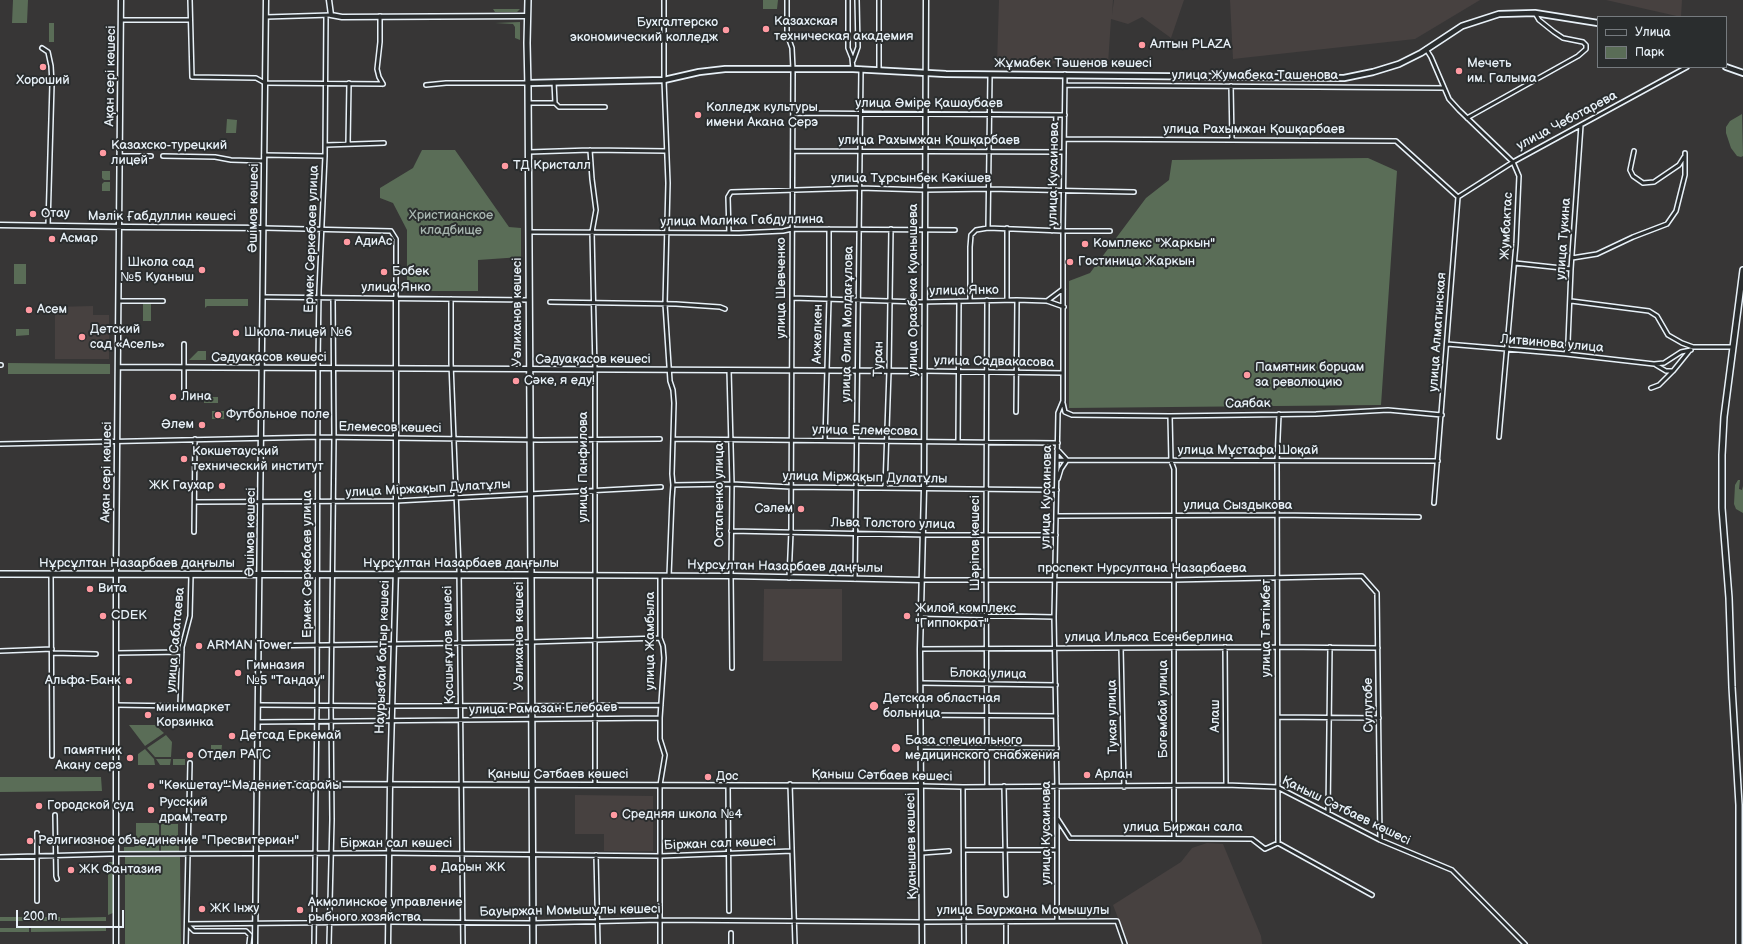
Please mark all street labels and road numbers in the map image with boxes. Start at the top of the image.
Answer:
street label: Ақан сері көшесі [102,25,120,127]
street label: Жұмабек Тәшенов көшесі [994,56,1152,72]
street label: улица Жумабека Ташенова [1172,68,1338,84]
street label: улица Чеботарева [1514,88,1620,154]
street label: улица Әміре Қашаубаев [855,96,1003,112]
street label: улица Кусаинова [1045,122,1063,226]
street label: улица Рахымжан Қошқарбаев [1163,122,1345,138]
street label: улица Рахымжан Қошқарбаев [838,133,1020,149]
street label: Әшімов көшесі [245,163,263,253]
street label: Ермек Серкебаев улица [302,165,322,313]
street label: улица Тұрсынбек Кәкішев [831,171,991,187]
street label: Жумбактас [1497,192,1517,260]
street label: улица Тукина [1553,197,1575,281]
street label: улица Оразбека Куанышева [906,204,922,376]
street label: Мәлік Ғабдуллин көшесі [88,209,236,225]
street label: улица Малика Габдуллина [660,212,824,230]
street label: улица Шевченко [774,238,790,338]
street label: улица Әлия Молдағұлова [839,246,857,402]
street label: Уәлиханов көшесі [510,258,526,366]
street label: улица Алматинская [1426,272,1450,392]
street label: улица Янко [361,280,431,296]
street label: улица Янко [929,283,999,299]
street label: Акжелкен [810,304,826,364]
street label: Литвинова улица [1500,332,1604,356]
street label: Туран [871,341,887,377]
street label: Сәдуақасов көшесі [211,350,327,366]
street label: Сәдуақасов көшесі [535,352,651,368]
street label: улица Садвакасова [934,353,1054,371]
street label: Саябак [1225,396,1271,412]
street label: улица Панфилова [576,411,592,523]
street label: Елемесов көшесі [338,419,442,437]
street label: Ақан сері көшесі [98,421,116,523]
street label: улица Елемесова [812,422,918,440]
street label: Остапенко улица [712,443,728,547]
street label: улица Мұстафа Шоқай [1178,443,1318,459]
street label: улица Кусаинова [1038,445,1056,549]
street label: улица Міржақып Дулатұлы [782,469,948,487]
street label: улица Міржақып Дулатұлы [345,477,511,501]
street label: Әшімов көшесі [242,487,260,577]
street label: Ермек Серкебаев улица [300,490,316,638]
street label: Шәріпов көшесі [968,495,984,591]
street label: улица Сыздыкова [1183,498,1293,514]
street label: Льва Толстого улица [831,515,955,533]
street label: Нұрсұлтан Назарбаев даңғылы [39,556,235,572]
street label: Нұрсұлтан Назарбаев даңғылы [363,556,559,572]
street label: Нұрсұлтан Назарбаев даңғылы [687,557,883,577]
street label: проспект Нурсултана Назарбаева [1037,561,1247,577]
street label: улица Тәттімбет [1259,579,1275,677]
street label: Наурызбай батыр көшесі [373,580,393,734]
street label: Уәлиханов көшесі [512,582,528,690]
street label: Қосшығұлов көшесі [440,586,458,704]
street label: улица Сабатаева [164,587,188,693]
street label: улица Жамбыла [643,592,659,690]
street label: улица Ильяса Есенберлина [1065,630,1233,646]
street label: Богембай улица [1156,660,1172,758]
street label: Блока улица [949,666,1027,682]
street label: Сулутобе [1361,677,1377,733]
street label: Тукая улица [1105,680,1121,754]
street label: улица Рамазан Елебаев [469,700,617,718]
street label: Алаш [1208,700,1224,732]
street label: Қаныш Сәтбаев көшесі [487,767,629,783]
street label: Қаныш Сәтбаев көшесі [811,767,953,785]
street label: Қаныш Сәтбаев көшесі [1279,773,1413,849]
street label: улица Кусаинова [1039,781,1055,885]
street label: Қуанышев көшесі [903,792,921,900]
street label: улица Биржан сала [1123,820,1243,836]
street label: Біржан сал көшесі [664,834,776,854]
street label: Біржан сал көшесі [340,836,452,852]
street label: Бауыржан Момышұлы көшесі [479,902,661,920]
street label: улица Бауржана Момышулы [937,903,1109,919]

